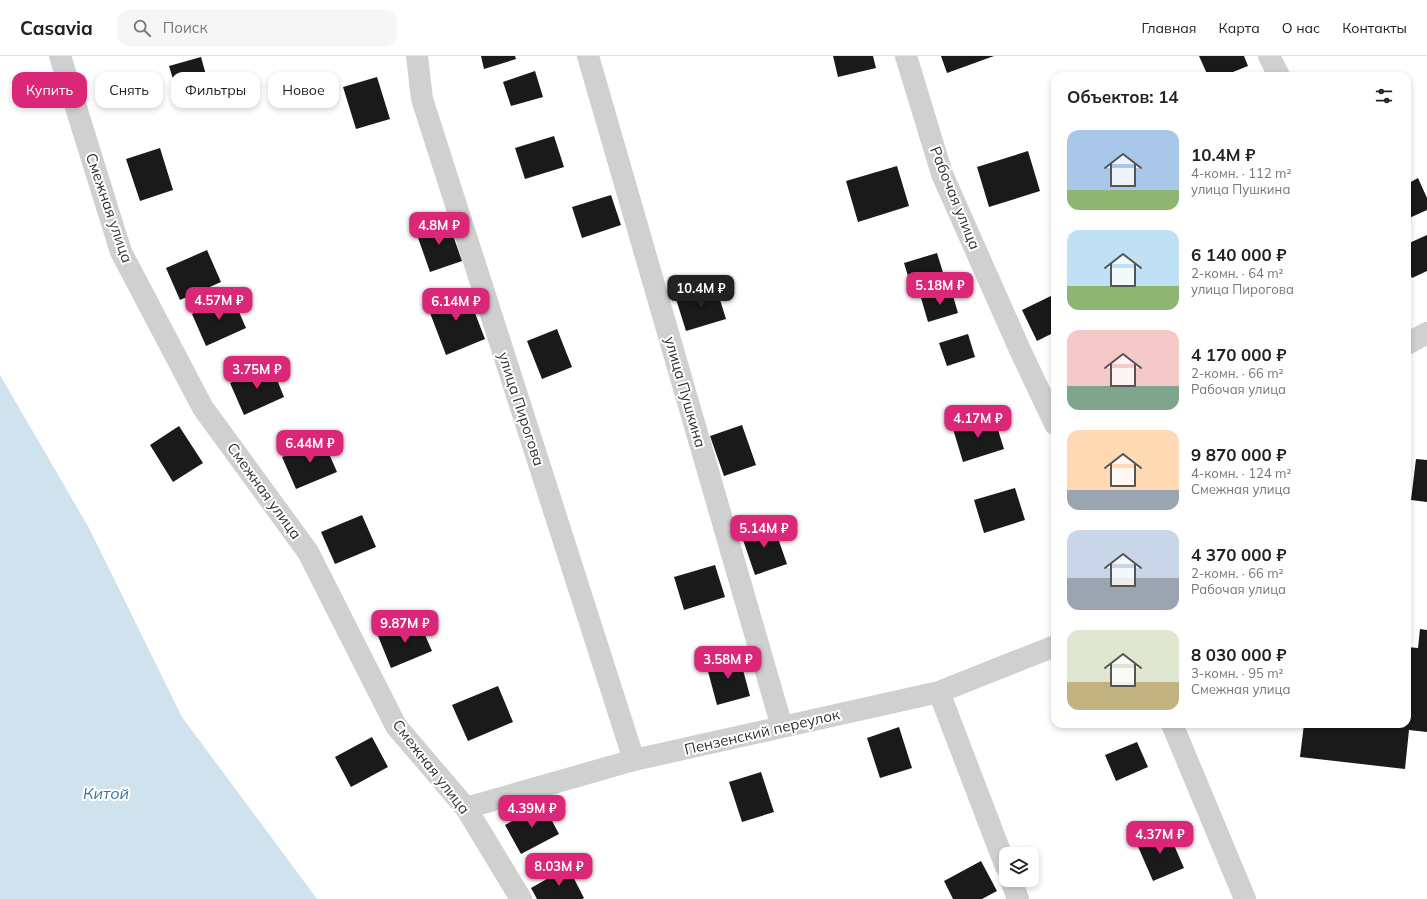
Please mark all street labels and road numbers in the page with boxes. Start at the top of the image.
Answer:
street label: Рабочая улица [926,143,985,252]
street label: Смежная улица [82,150,137,265]
street label: улица Пушкина [661,334,710,450]
street label: улица Пирогова [494,349,549,468]
street label: Смежная улица [223,439,306,543]
street label: Пензенский переулок [682,704,842,759]
street label: Смежная улица [389,716,474,818]

